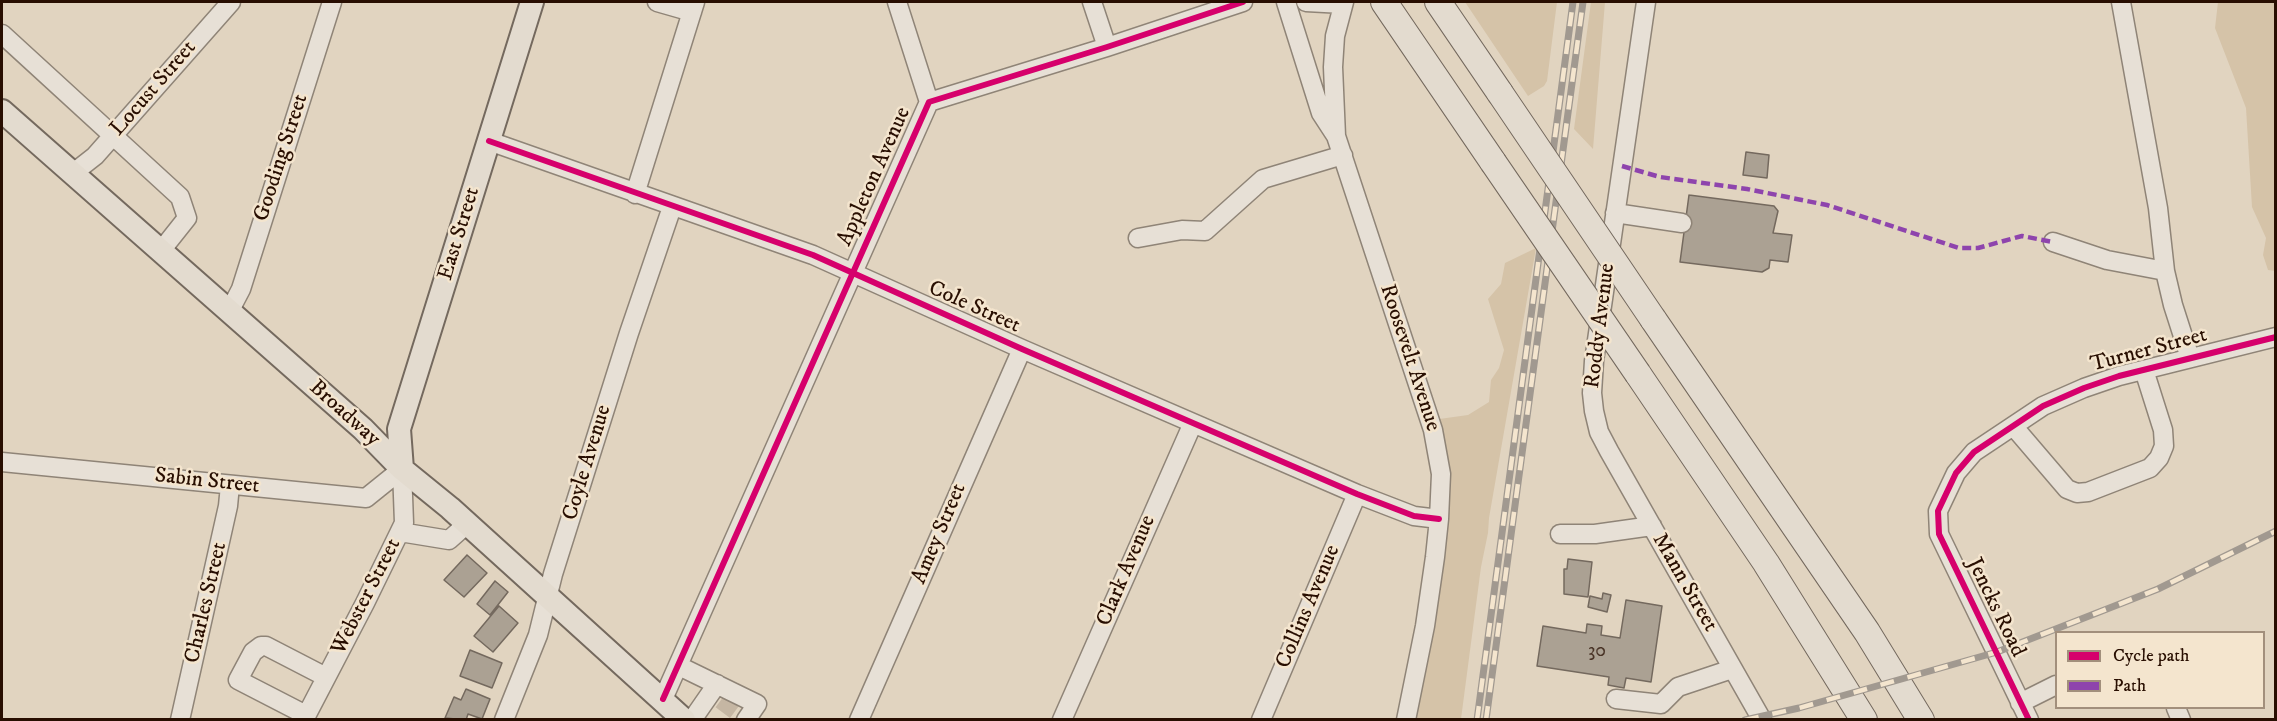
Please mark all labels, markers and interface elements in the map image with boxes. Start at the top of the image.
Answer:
street label: Locust Street [105,36,203,142]
street label: Gooding Street [249,91,315,225]
street label: Appleton Avenue [833,104,917,250]
street label: East Street [433,184,487,284]
street label: Roddy Avenue [1580,262,1622,390]
street label: Cole Street [924,276,1024,340]
street label: Roosevelt Avenue [1373,281,1445,435]
street label: Turner Street [2088,323,2210,379]
street label: Broadway [303,375,385,453]
street label: Coyle Avenue [558,402,618,524]
street label: Sabin Street [153,463,261,501]
street label: Amey Street [907,480,973,588]
street label: Clark Avenue [1092,512,1162,630]
street label: Mann Street [1645,529,1723,637]
street label: Webster Street [326,534,408,660]
street label: Charles Street [180,540,234,666]
street label: Collins Avenue [1271,541,1347,673]
street label: Jencks Road [1960,554,2030,662]
legend [2055,631,2265,709]
house number: 30 [1588,640,1606,664]
text: Cycle path [2113,645,2190,667]
text: Path [2113,675,2146,697]

